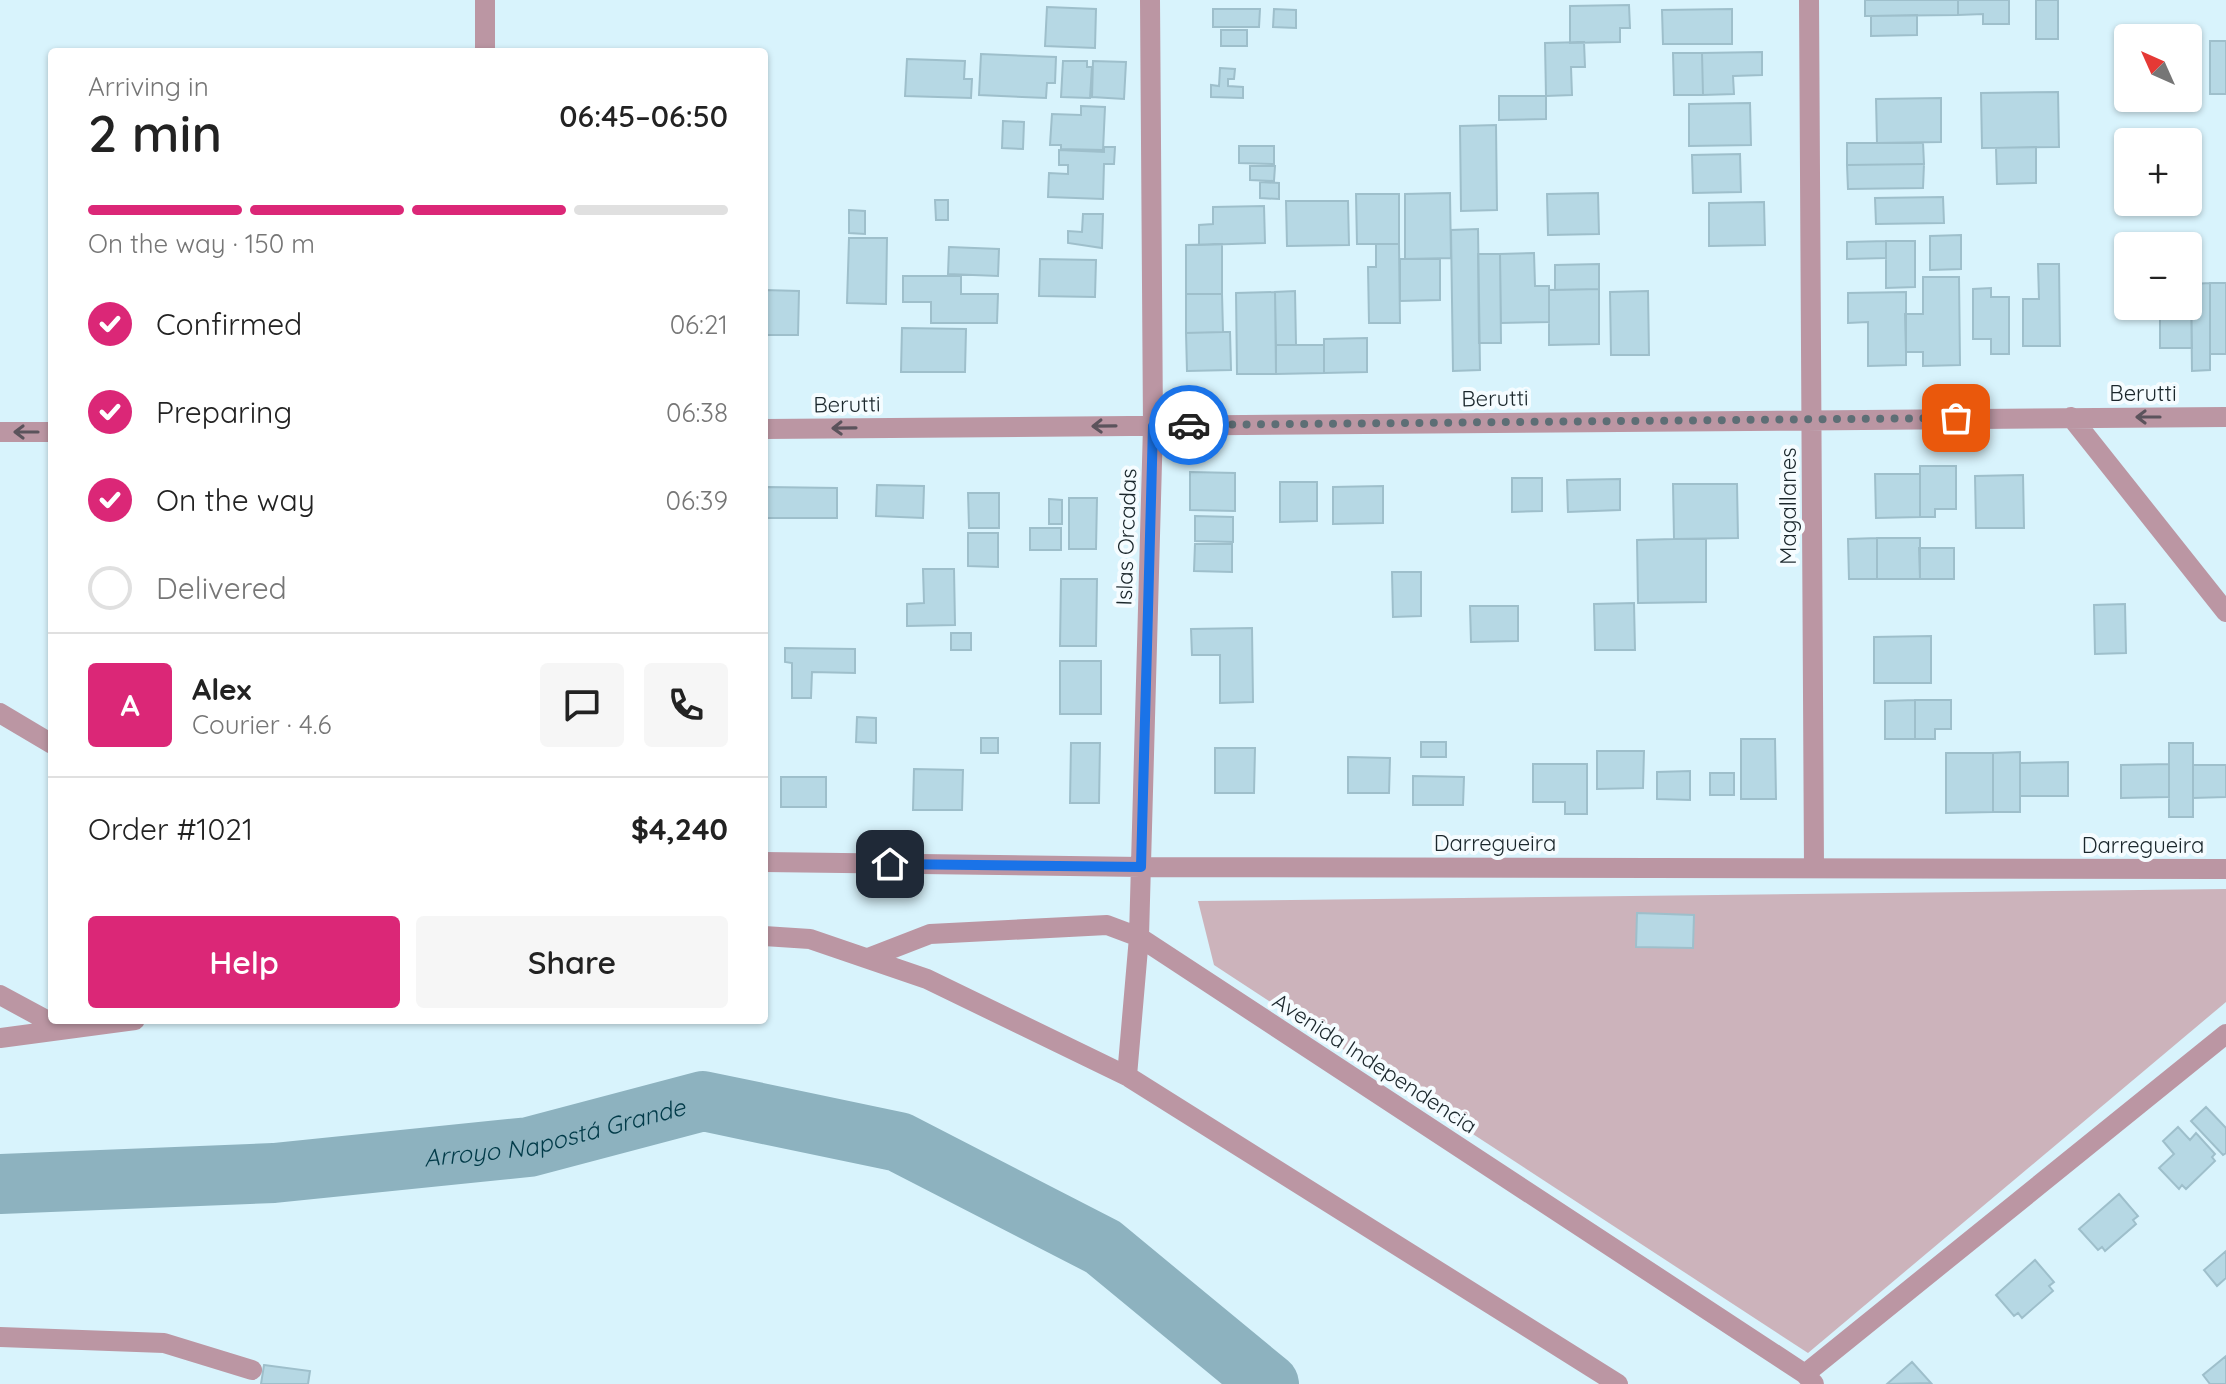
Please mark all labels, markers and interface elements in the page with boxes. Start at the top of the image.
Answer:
north arrow [2114,24,2202,112]
map controls [2114,24,2202,320]
text: Arriving in [88,70,209,103]
text: 06:45–06:50 [559,97,728,135]
text: 2 min [88,100,222,165]
button: + [2114,128,2202,216]
text: On the way · 150 m [88,227,315,260]
button: − [2114,232,2202,320]
icon: check [88,302,132,346]
text: Confirmed [156,305,302,343]
text: 06:21 [670,308,728,341]
street label: Berutti [2109,379,2177,407]
street label: Berutti [1461,383,1529,413]
pin [1922,384,1990,452]
courier [1149,385,1229,465]
street label: Berutti [813,389,881,419]
icon: check [88,390,132,434]
text: Preparing [156,393,292,431]
text: 06:38 [666,396,728,429]
icon: bag [1934,396,1978,440]
icon: car [1167,403,1211,447]
one-way arrow [2135,409,2162,425]
one-way arrow [1091,418,1118,434]
one-way arrow [831,421,858,436]
one-way arrow [13,424,40,440]
street label: Magallanes [1774,447,1802,565]
street label: Islas Orcadas [1110,468,1142,606]
icon: check [88,478,132,522]
text: On the way [156,481,315,519]
text: 06:39 [666,484,728,517]
text: Delivered [156,569,287,607]
button: chat [540,663,624,747]
button: phone [644,663,728,747]
text: Alex [192,670,251,708]
text: A [120,686,140,724]
text: Courier · 4.6 [192,708,331,741]
text: Order #1021 [88,810,253,848]
text: $4,240 [631,810,728,848]
street label: Darregueira [1434,829,1556,857]
pin [856,830,924,898]
street label: Darregueira [2082,831,2204,859]
icon: home [868,842,912,886]
button: Help [88,916,400,1008]
button: Share [416,916,728,1008]
street label: Avenida Independencia [1268,986,1482,1140]
water label: Arroyo Napostá Grande [422,1091,690,1173]

